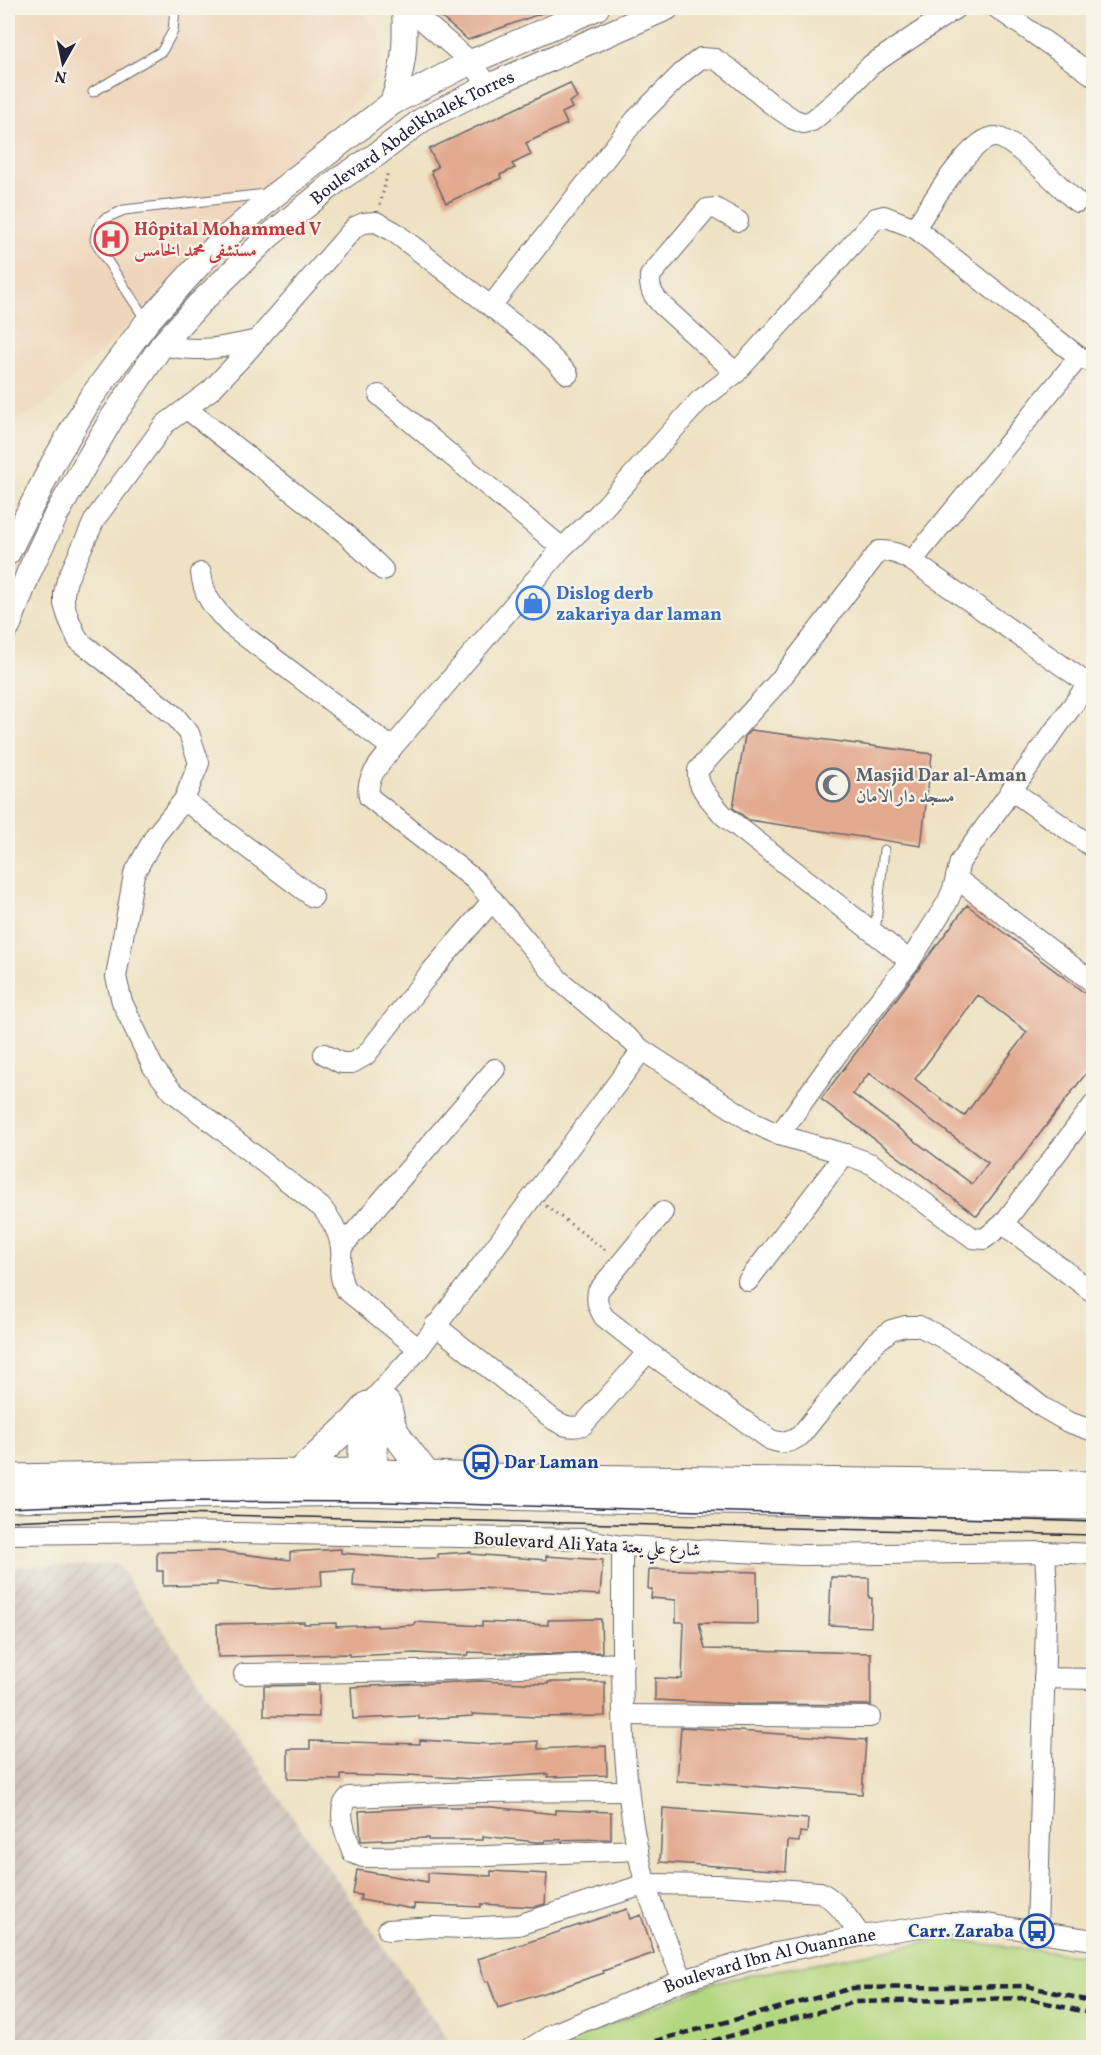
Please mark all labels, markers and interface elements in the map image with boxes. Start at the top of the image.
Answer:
north arrow [33,33,93,93]
text: N [53,64,68,88]
street label: Boulevard Abdelkhalek Torres [305,65,519,212]
place label: Hôpital Mohammed V مستشفى محمد الخامس [134,218,322,264]
hospital icon: Hôpital Mohammed V مستشفى محمد الخامس [93,221,129,257]
place label: Dislog derb zakariya dar laman [556,582,722,628]
shop icon: Dislog derb zakariya dar laman [515,585,551,621]
place label: Masjid Dar al-Aman مسجد دار الامان [856,764,1027,810]
mosque icon: Masjid Dar al-Aman مسجد دار الامان [815,767,851,803]
bus stop icon: Dar Laman [463,1444,499,1480]
place label: Dar Laman [504,1451,599,1476]
street label: Boulevard Ali Yata شارع علي يعتة [473,1527,701,1567]
bus stop icon: Carr. Zaraba [1019,1913,1055,1949]
place label: Carr. Zaraba [908,1920,1014,1945]
street label: Boulevard Ibn Al Ouannane [660,1923,878,2001]

